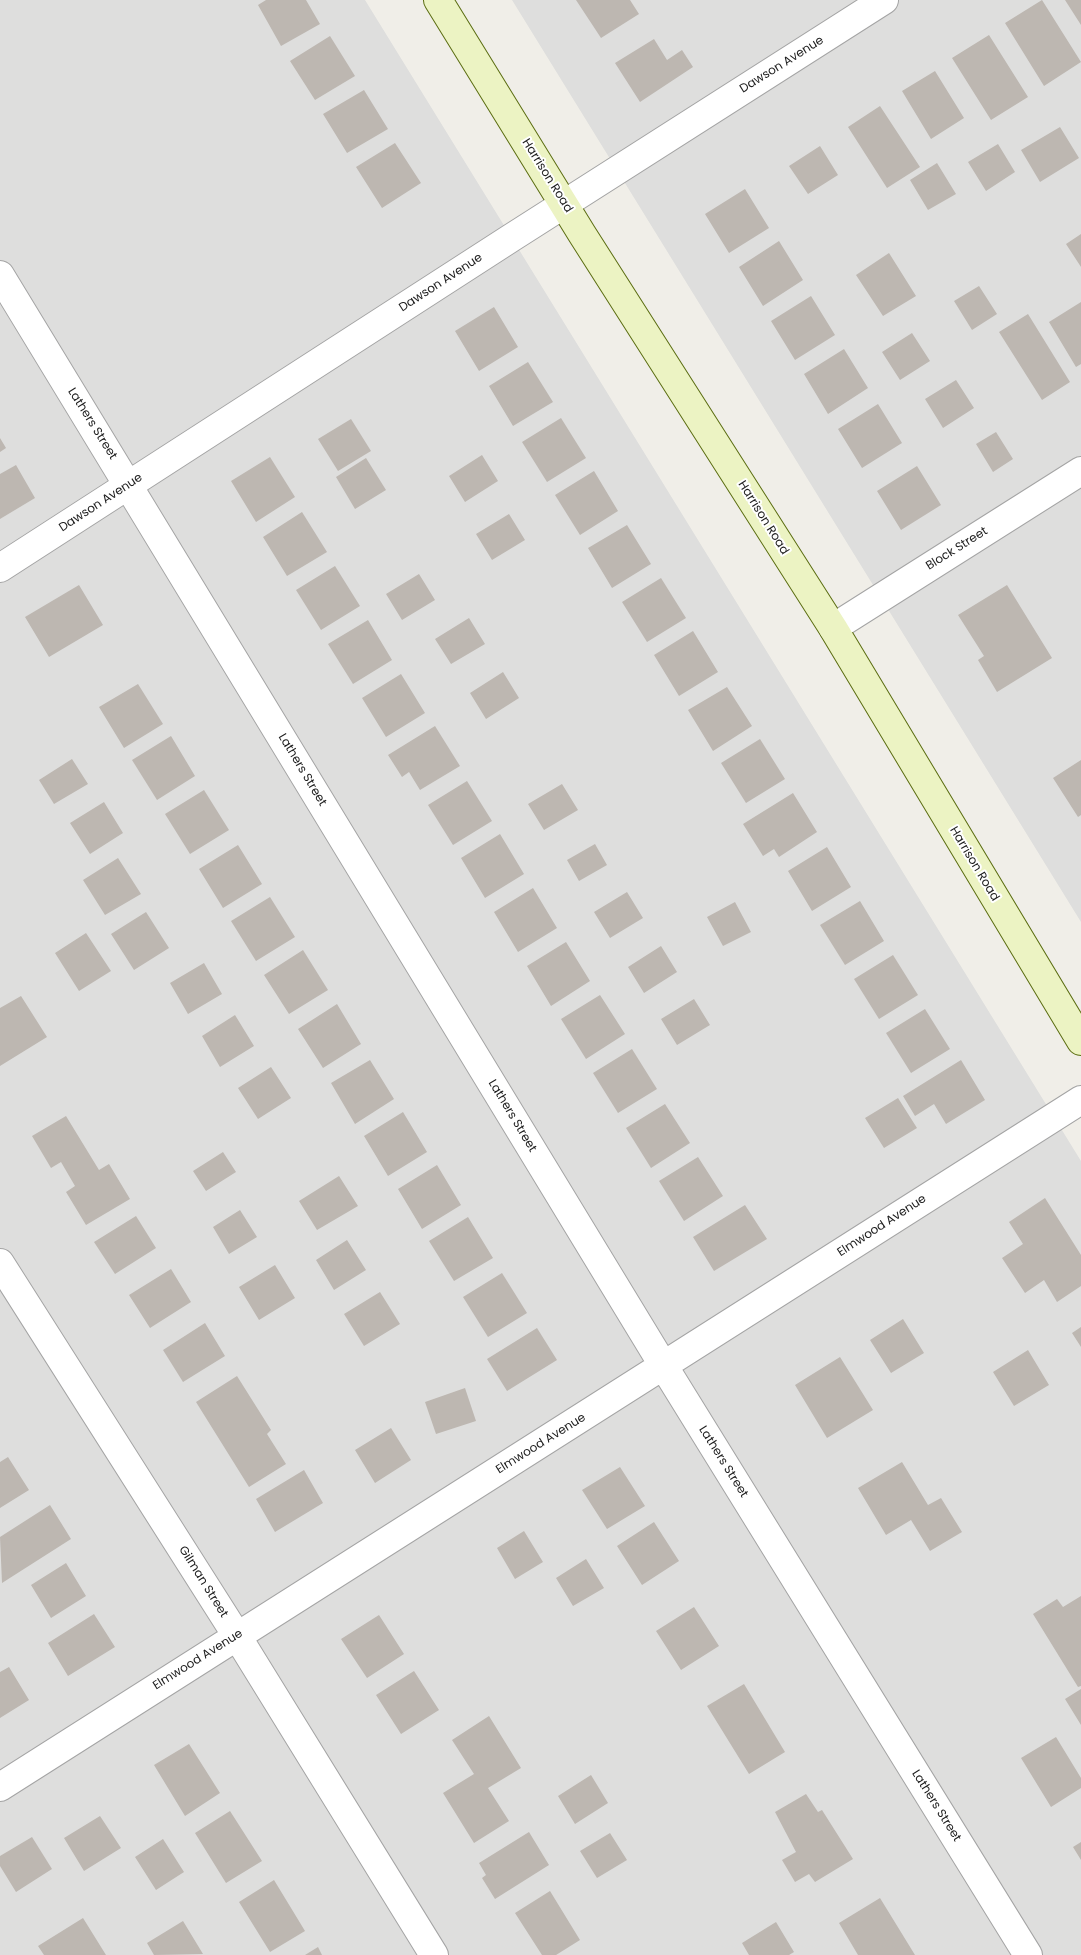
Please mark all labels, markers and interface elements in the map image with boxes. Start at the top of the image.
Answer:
street label: Dawson Avenue [737,33,827,97]
street label: Harrison Road [519,136,575,216]
street label: Dawson Avenue [397,251,485,315]
street label: Lathers Street [64,385,120,463]
street label: Dawson Avenue [57,471,145,535]
street label: Harrison Road [735,478,791,558]
street label: Block Street [924,524,990,574]
street label: Lathers Street [275,731,329,809]
street label: Harrison Road [946,824,1002,904]
street label: Lathers Street [485,1077,539,1155]
street label: Elmwood Avenue [835,1192,929,1260]
street label: Elmwood Avenue [493,1411,589,1477]
street label: Lathers Street [695,1423,751,1501]
street label: Gilman Street [175,1544,231,1620]
street label: Elmwood Avenue [150,1627,246,1693]
street label: Lathers Street [908,1767,964,1845]

